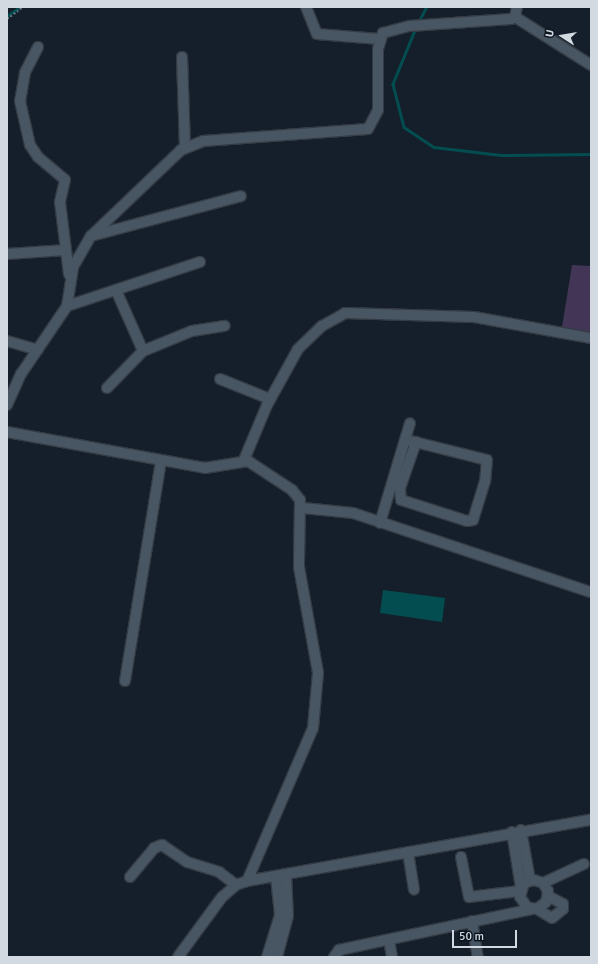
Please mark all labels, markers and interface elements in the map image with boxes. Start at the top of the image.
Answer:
north arrow [542,16,582,56]
text: U [543,28,557,38]
scale bar [454,922,519,948]
text: 50 m [459,929,484,944]

